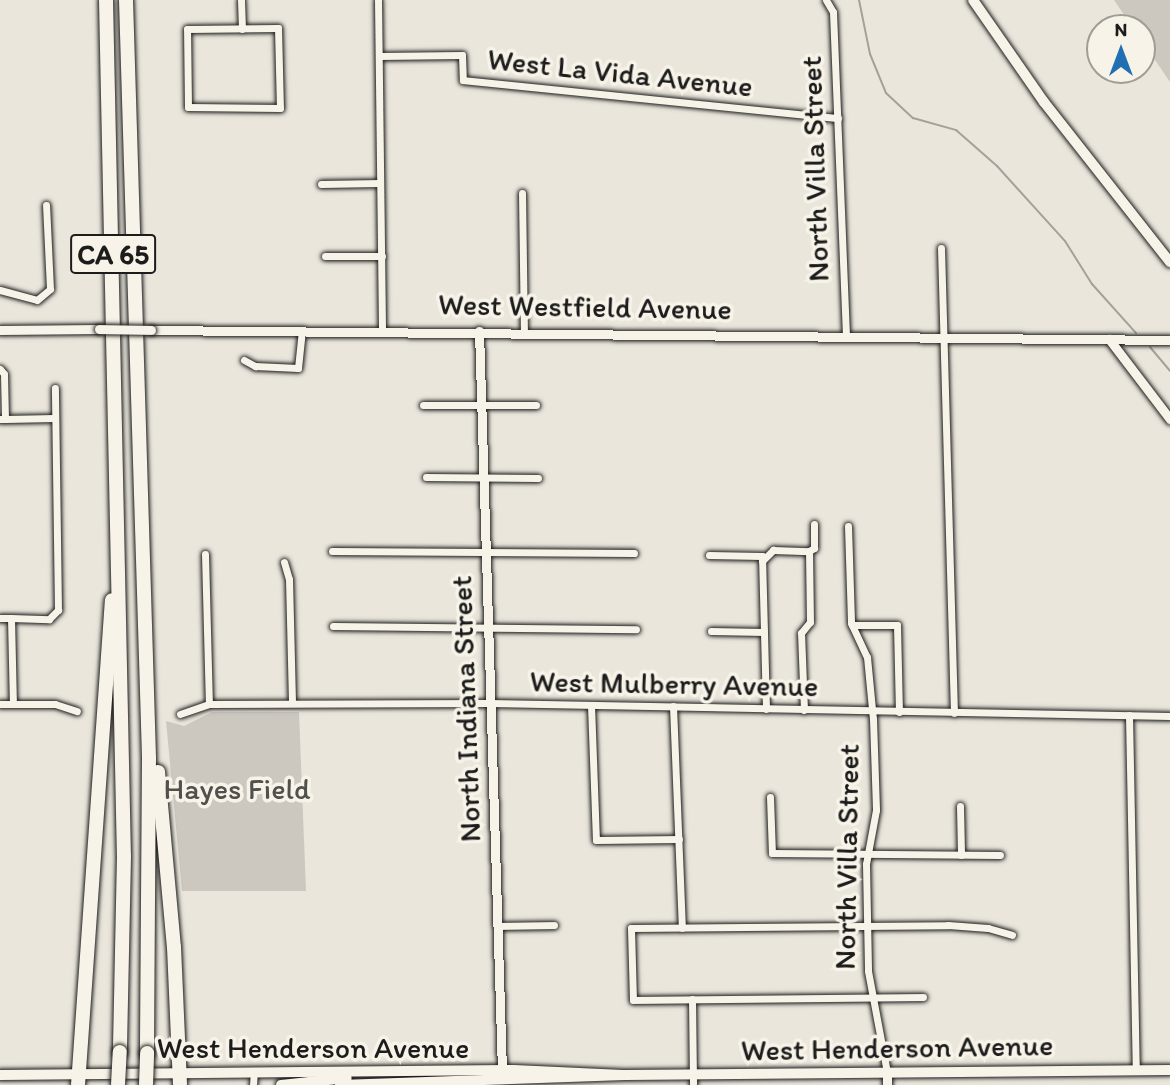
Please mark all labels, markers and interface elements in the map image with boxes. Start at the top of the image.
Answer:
north arrow [1086,14,1156,84]
text: N [1115,18,1127,41]
street label: West La Vida Avenue [486,41,754,105]
street label: North Villa Street [793,56,837,282]
road number: CA 65 [69,230,157,278]
street label: West Westfield Avenue [438,286,732,328]
street label: North Indiana Street [443,575,489,843]
street label: West Mulberry Avenue [530,663,818,705]
street label: North Villa Street [827,744,867,970]
park label: Hayes Field [164,771,310,807]
street label: West Henderson Avenue [742,1027,1052,1069]
street label: West Henderson Avenue [158,1030,468,1066]

